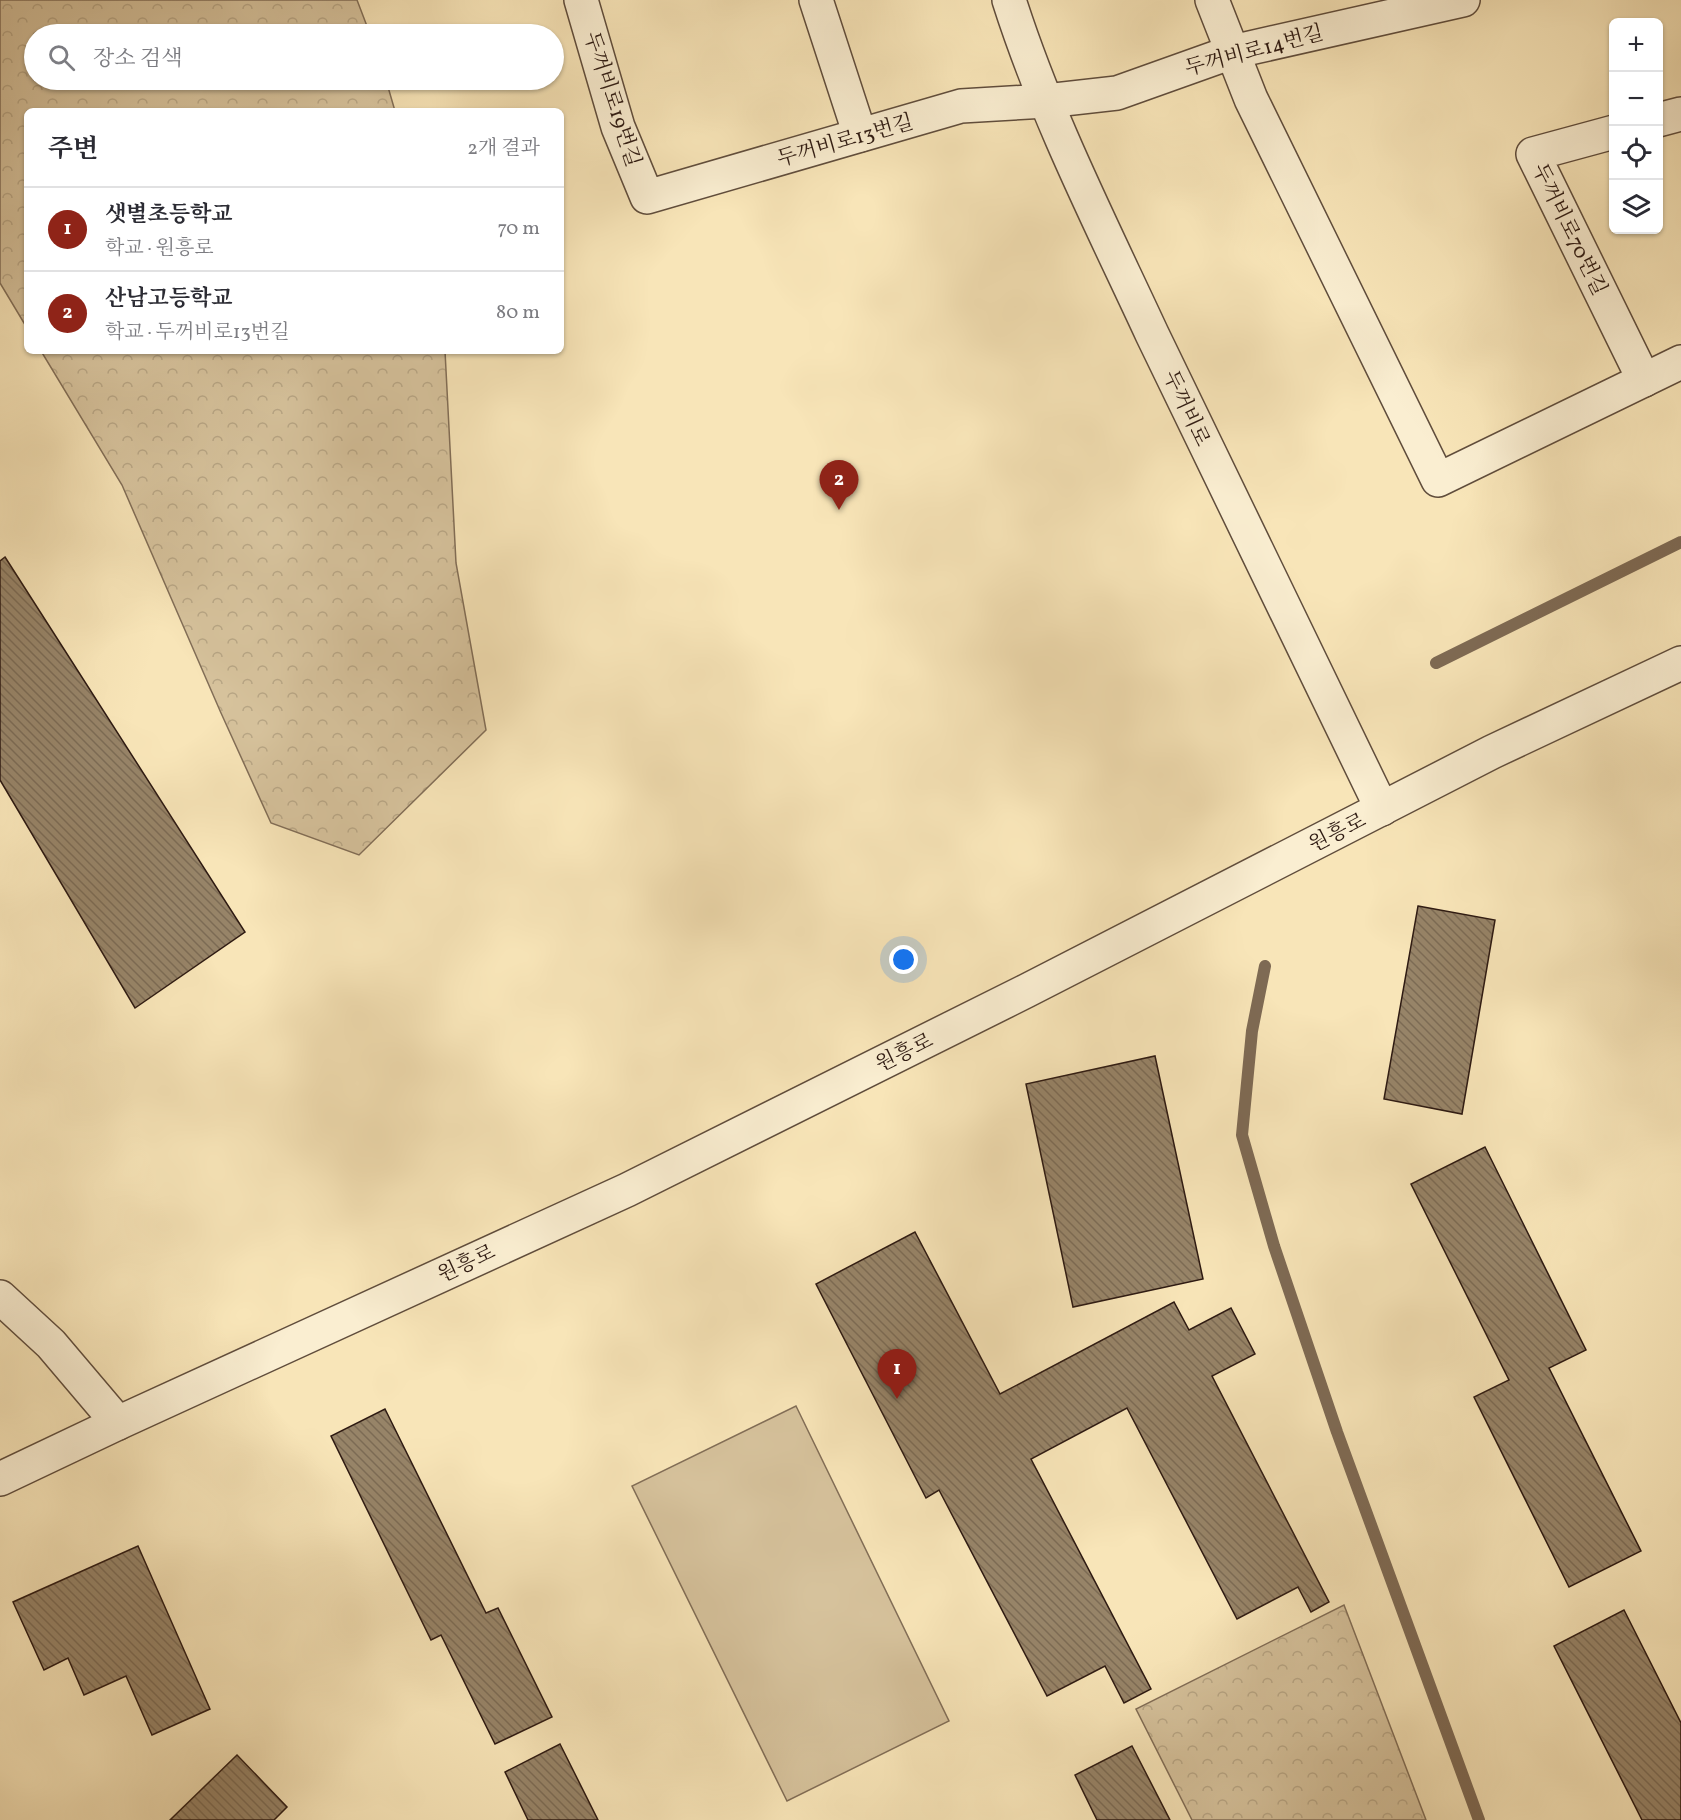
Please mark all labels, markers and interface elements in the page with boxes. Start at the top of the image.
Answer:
map controls [1609,18,1663,234]
button: + [1609,18,1663,72]
street label: 두꺼비로14번길 [1182,19,1327,84]
search box [24,24,564,90]
street label: 두꺼비로19번길 [576,28,647,171]
icon: search [45,41,78,74]
text: 장소 검색 [93,44,182,75]
button: − [1609,72,1663,126]
street label: 두꺼비로13번길 [774,108,917,175]
button: locate [1609,126,1663,180]
text: 주변 [48,132,98,168]
text: 2개 결과 [467,135,540,163]
street label: 두꺼비로70번길 [1524,159,1613,301]
button: layers [1609,180,1663,234]
text: 샛별초등학교 [105,200,233,231]
text: 1 [63,215,72,243]
text: 70 m [497,215,540,243]
text: 학교 · 원흥로 [105,235,214,263]
text: 산남고등학교 [105,284,233,315]
text: 2 [62,299,73,327]
text: 80 m [496,299,540,327]
text: 학교 · 두꺼비로13번길 [105,319,290,347]
street label: 두꺼비로 [1155,366,1216,452]
pin: 2 [820,460,858,510]
street label: 원흥로 [1304,807,1371,860]
your location [889,945,918,974]
street label: 원흥로 [871,1027,938,1080]
street label: 원흥로 [433,1238,500,1290]
pin: 1 [878,1350,916,1399]

